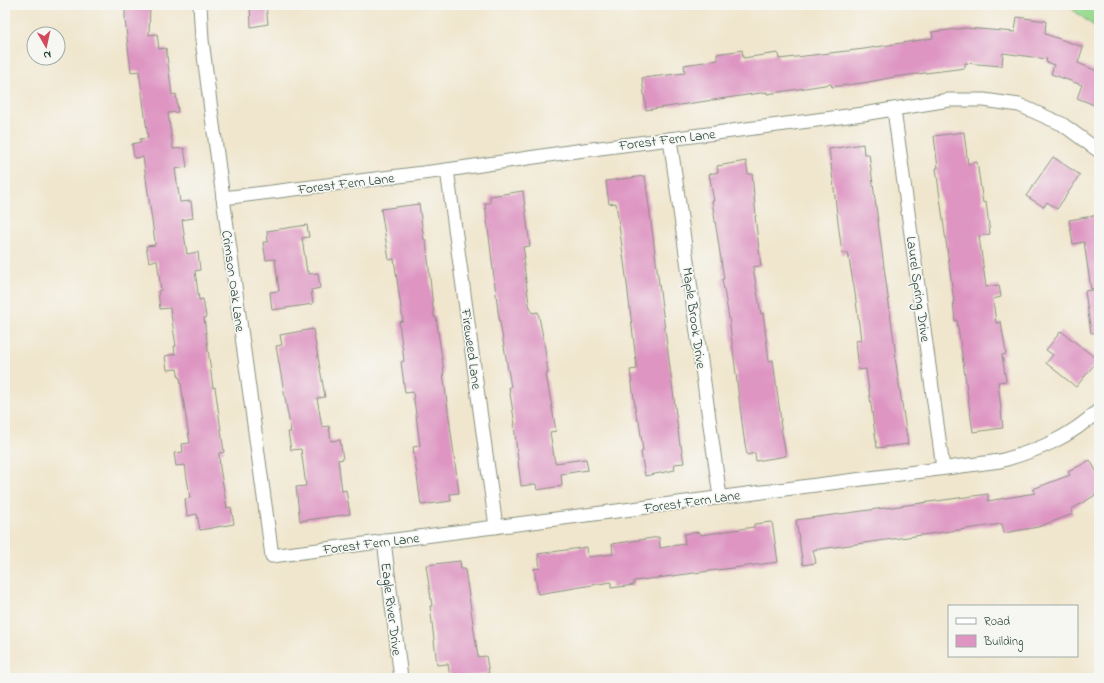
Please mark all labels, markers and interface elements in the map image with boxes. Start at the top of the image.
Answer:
north arrow [26,26,66,66]
text: N [42,46,52,63]
street label: Forest Fern Lane [617,124,717,157]
street label: Forest Fern Lane [296,168,396,201]
street label: Crimson Oak Lane [215,229,250,334]
street label: Laurel Spring Drive [899,235,935,344]
street label: Maple Brook Drive [676,266,711,371]
street label: Fireweed Lane [454,307,487,392]
street label: Forest Fern Lane [642,485,742,520]
street label: Forest Fern Lane [321,528,421,561]
street label: Eagle River Drive [373,562,407,658]
legend [948,605,1078,657]
text: Road [984,613,1010,631]
text: Building [983,633,1023,652]

